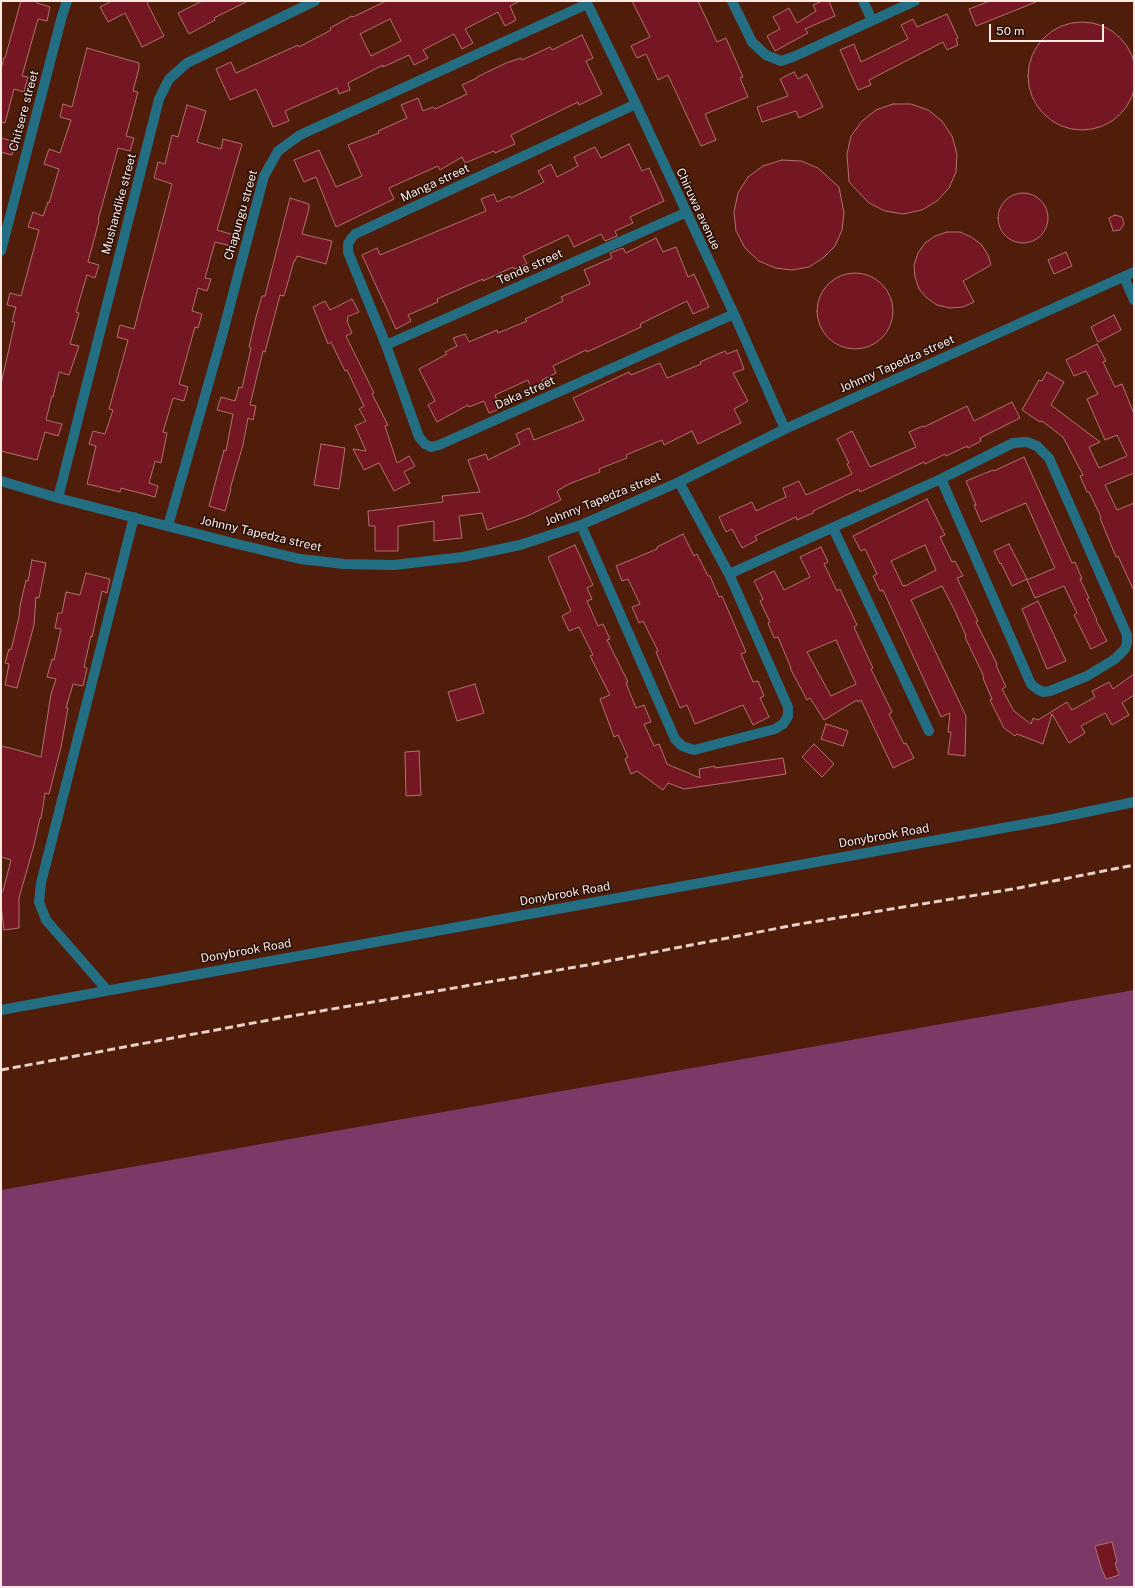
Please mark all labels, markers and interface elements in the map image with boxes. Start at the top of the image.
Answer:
scale bar [991,16,1106,42]
text: 50 m [996,24,1024,38]
street label: Chitsere street [6,69,42,153]
street label: Mushandike street [99,152,139,256]
street label: Manga street [398,161,472,205]
street label: Chiruwa avenue [673,166,723,252]
street label: Chapungu street [221,168,261,262]
street label: Tende street [495,246,565,288]
street label: Johnny Tapedza street [837,332,957,396]
street label: Daka street [493,373,557,413]
street label: Johnny Tapedza street [543,469,663,529]
street label: Johnny Tapedza street [199,513,323,555]
street label: Donybrook Road [838,821,930,851]
street label: Donybrook Road [519,879,611,909]
street label: Donybrook Road [200,936,292,966]

